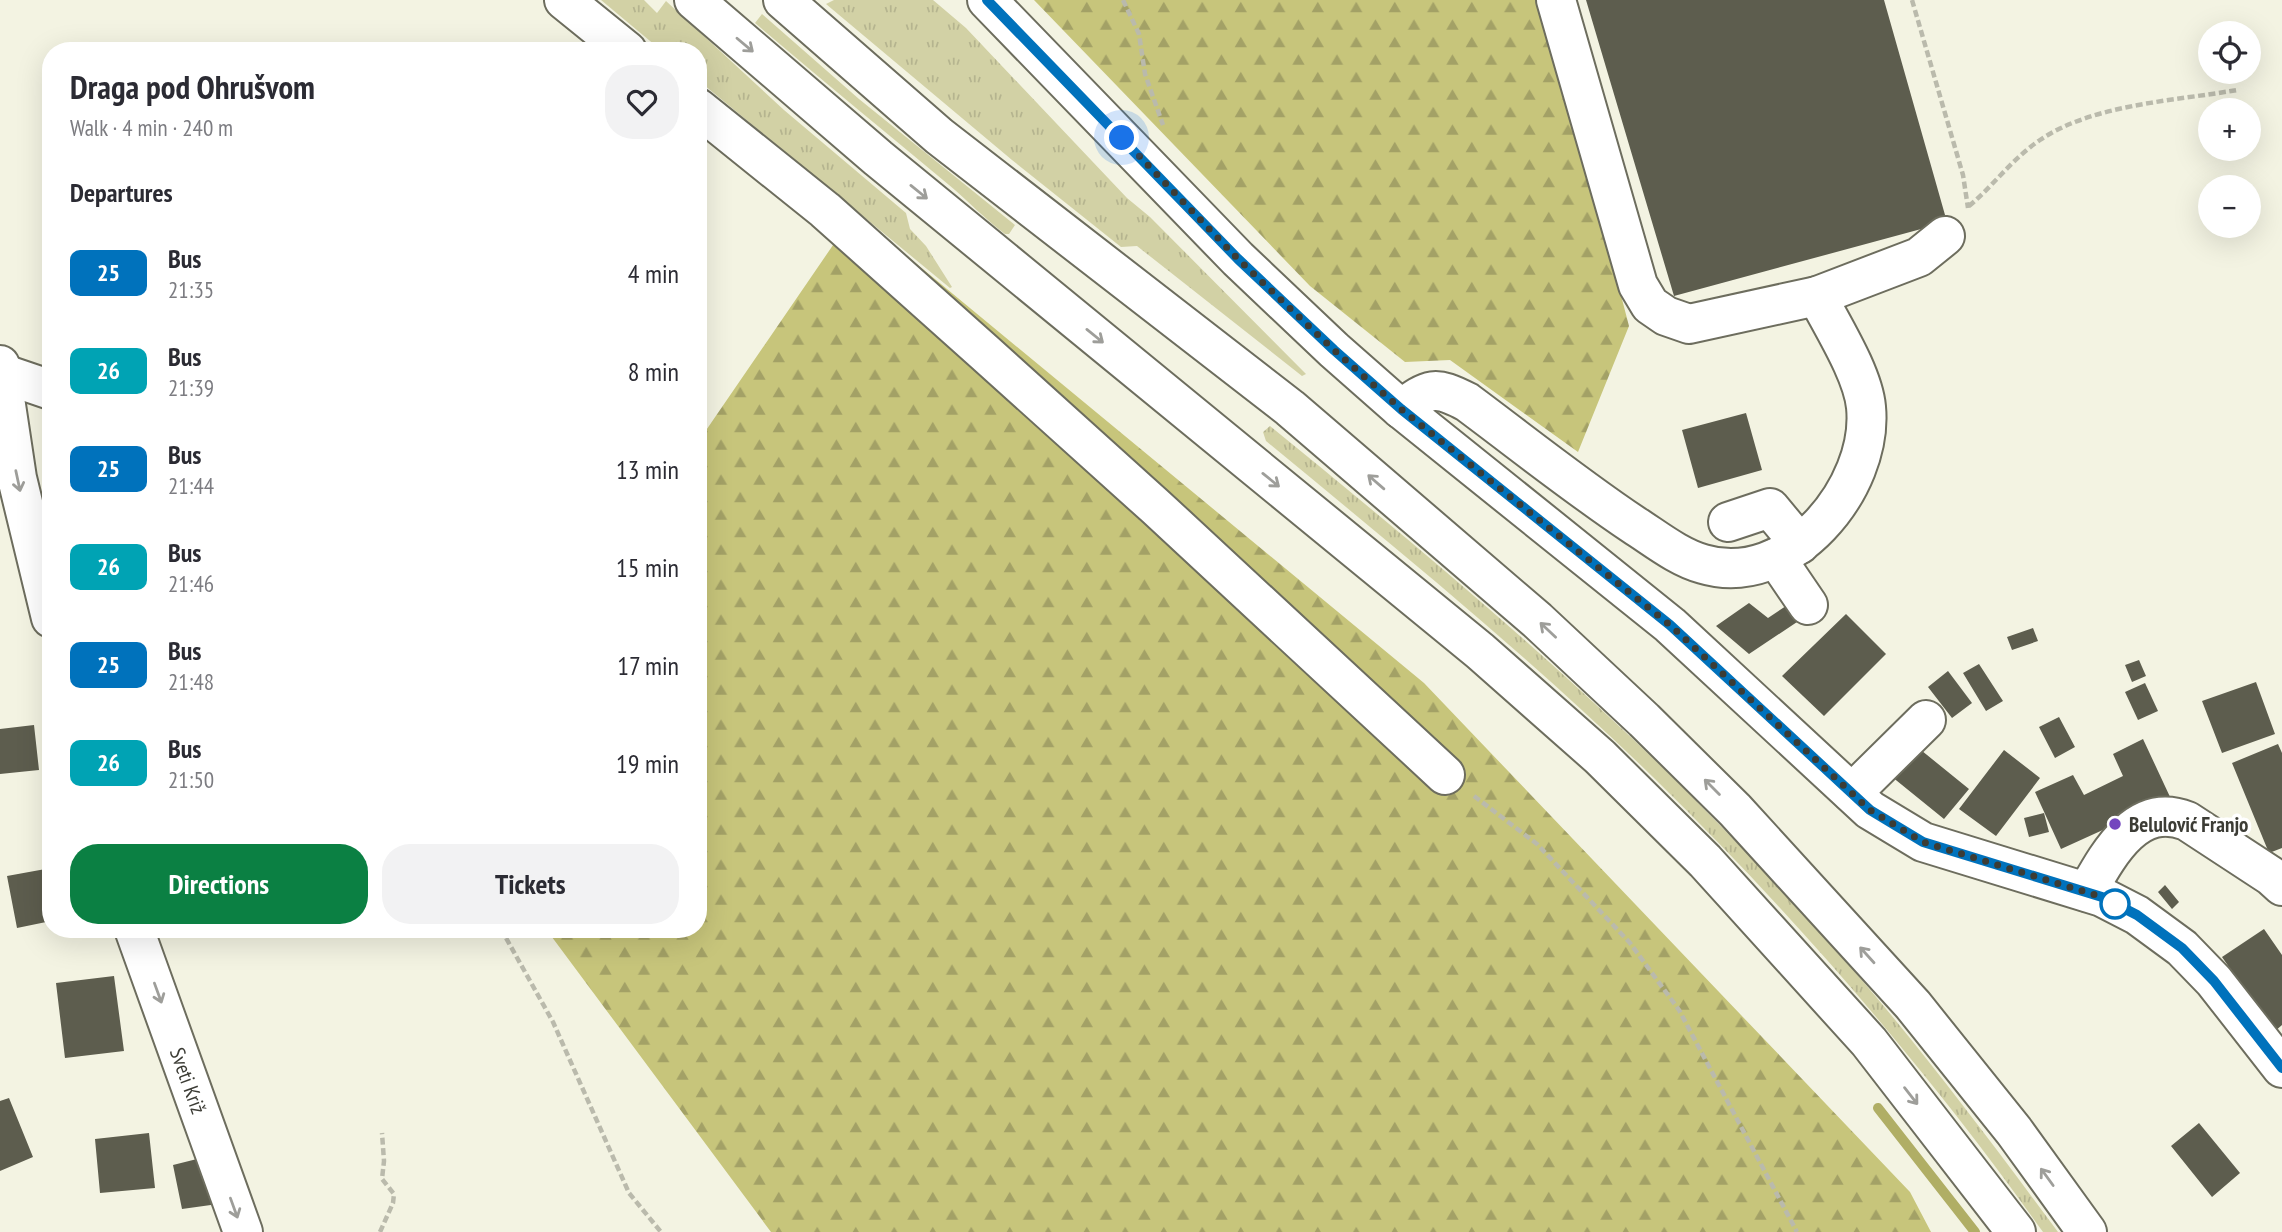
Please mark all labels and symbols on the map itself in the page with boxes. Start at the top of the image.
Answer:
one-way arrow [736,37,754,53]
your location [1104,120,1139,155]
one-way arrow [910,184,928,200]
one-way arrow [1086,328,1104,344]
one-way arrow [12,469,26,492]
one-way arrow [1262,472,1280,488]
one-way arrow [1367,474,1385,490]
one-way arrow [1539,622,1557,638]
one-way arrow [1704,779,1721,796]
place label: Belulović Franjo [2129,811,2248,838]
marker: Belulović Franjo [2107,816,2123,832]
unlabelled marker [2100,889,2130,919]
one-way arrow [1858,947,1875,964]
one-way arrow [152,982,165,1004]
street label: Sveti Križ [164,1044,213,1117]
one-way arrow [1903,1086,1918,1105]
one-way arrow [2040,1168,2055,1186]
one-way arrow [229,1196,241,1218]

